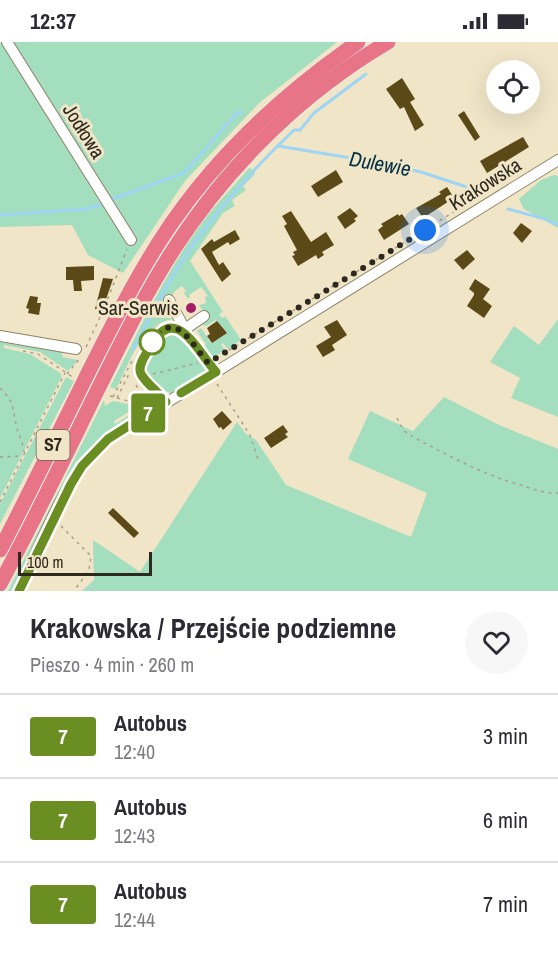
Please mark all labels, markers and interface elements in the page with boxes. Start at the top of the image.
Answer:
text: 12:37 [30,6,76,36]
map controls [486,60,540,114]
button: locate [486,60,540,114]
street label: Jodłowa [57,98,112,163]
water label: Dulewie [347,144,413,183]
street label: Krakowska [444,151,526,216]
your location [410,215,440,245]
place label: Sar-Serwis [98,294,179,321]
marker: Sar-Serwis [184,301,198,315]
unlabelled marker [139,329,165,355]
line badge: 7 [128,394,168,433]
text: 7 [143,399,153,428]
road number: S7 [36,430,70,460]
scale bar [18,549,152,576]
text: 100 m [27,551,63,573]
text: Krakowska / Przejście podziemne [30,609,396,647]
button: heart [465,611,528,674]
text: Pieszo · 4 min · 260 m [30,651,194,678]
text: Autobus [114,708,187,738]
text: 3 min [483,721,528,751]
text: 7 [58,722,68,751]
text: 12:40 [114,738,155,765]
text: Autobus [114,792,187,822]
text: 6 min [483,805,528,835]
text: 7 [58,806,68,835]
text: 12:43 [114,822,155,849]
text: Autobus [114,876,187,906]
text: 7 min [483,889,528,919]
text: 7 [58,890,68,919]
text: 12:44 [114,906,155,933]

